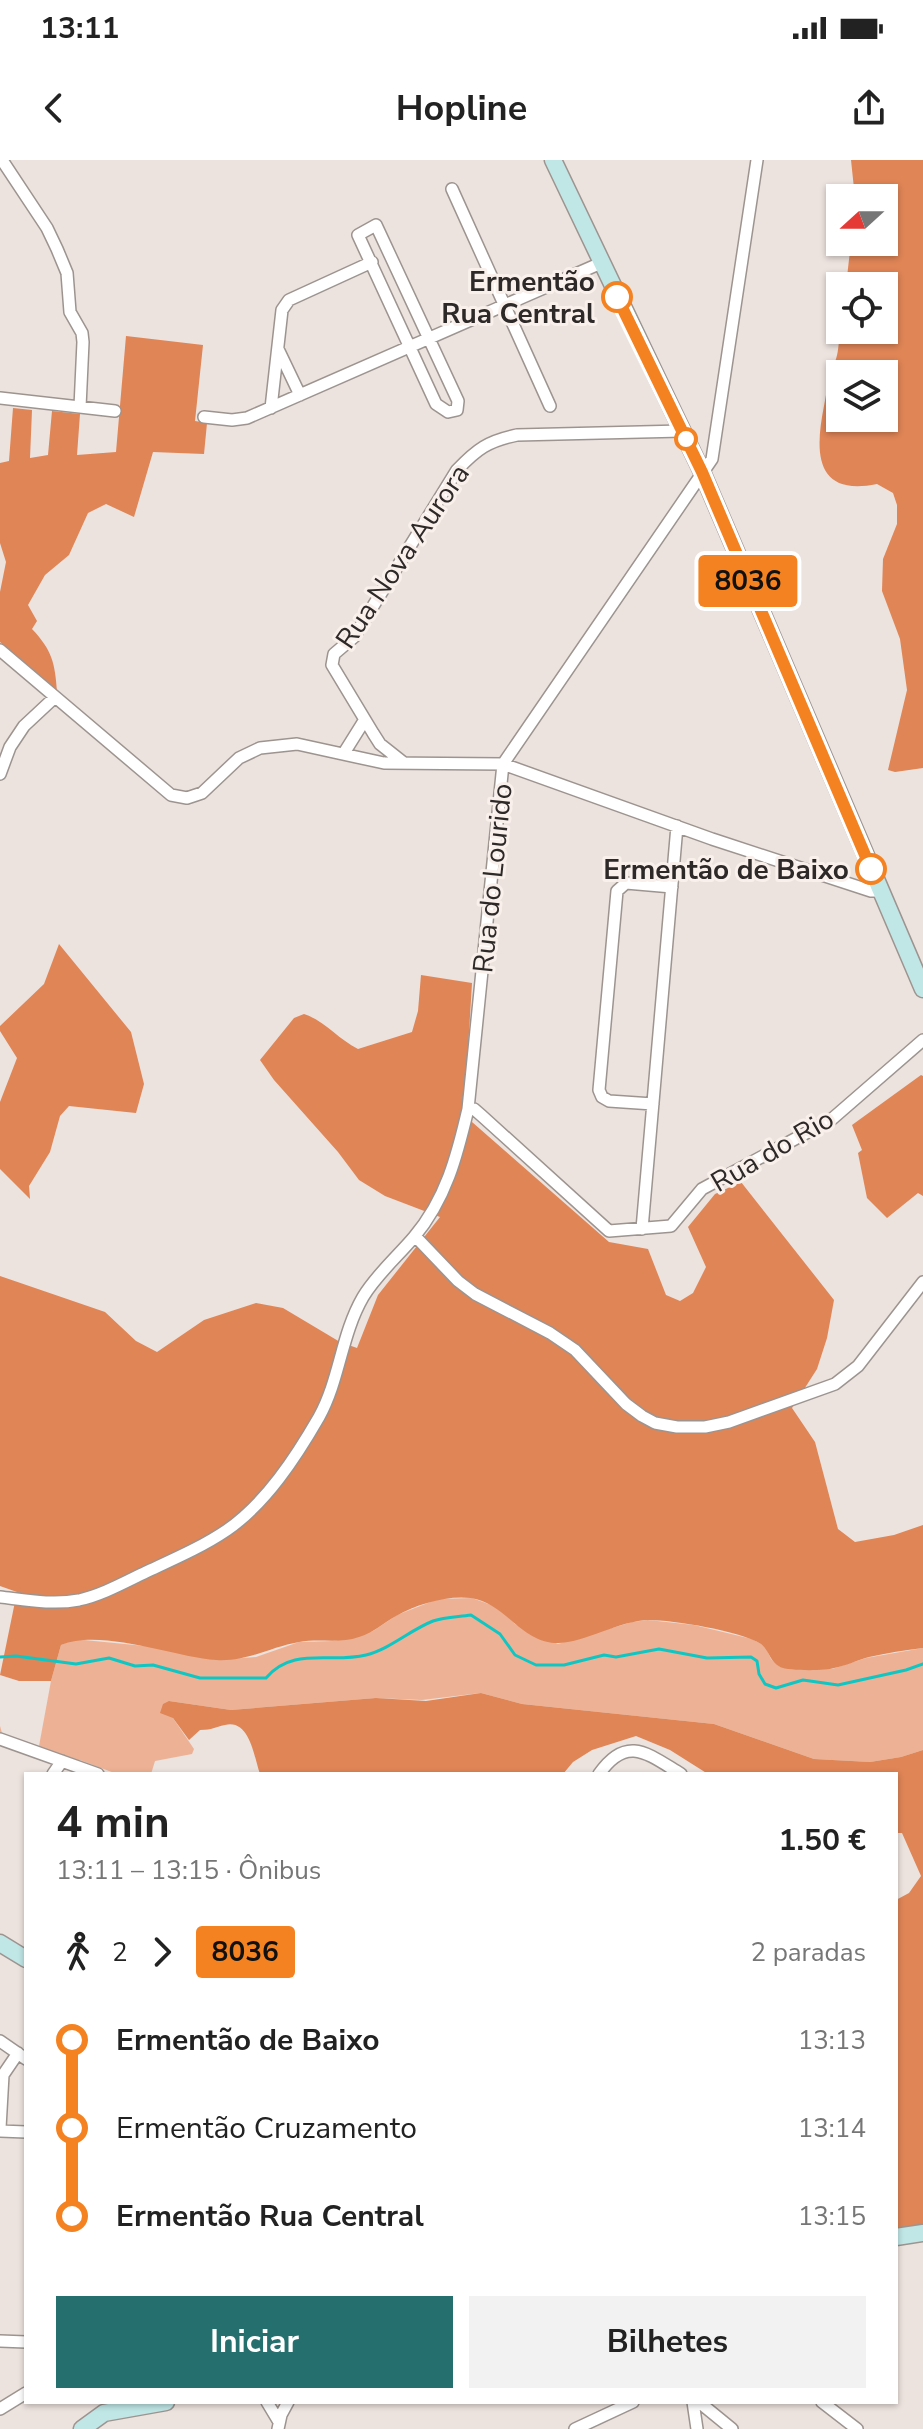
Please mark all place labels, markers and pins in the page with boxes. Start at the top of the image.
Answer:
place label: Ermentão Rua Central [441,263,595,333]
marker: Ermentão Rua Central [602,282,632,312]
unlabelled marker [675,428,697,450]
place label: Ermentão de Baixo [603,851,849,889]
marker: Ermentão de Baixo [856,854,886,884]

